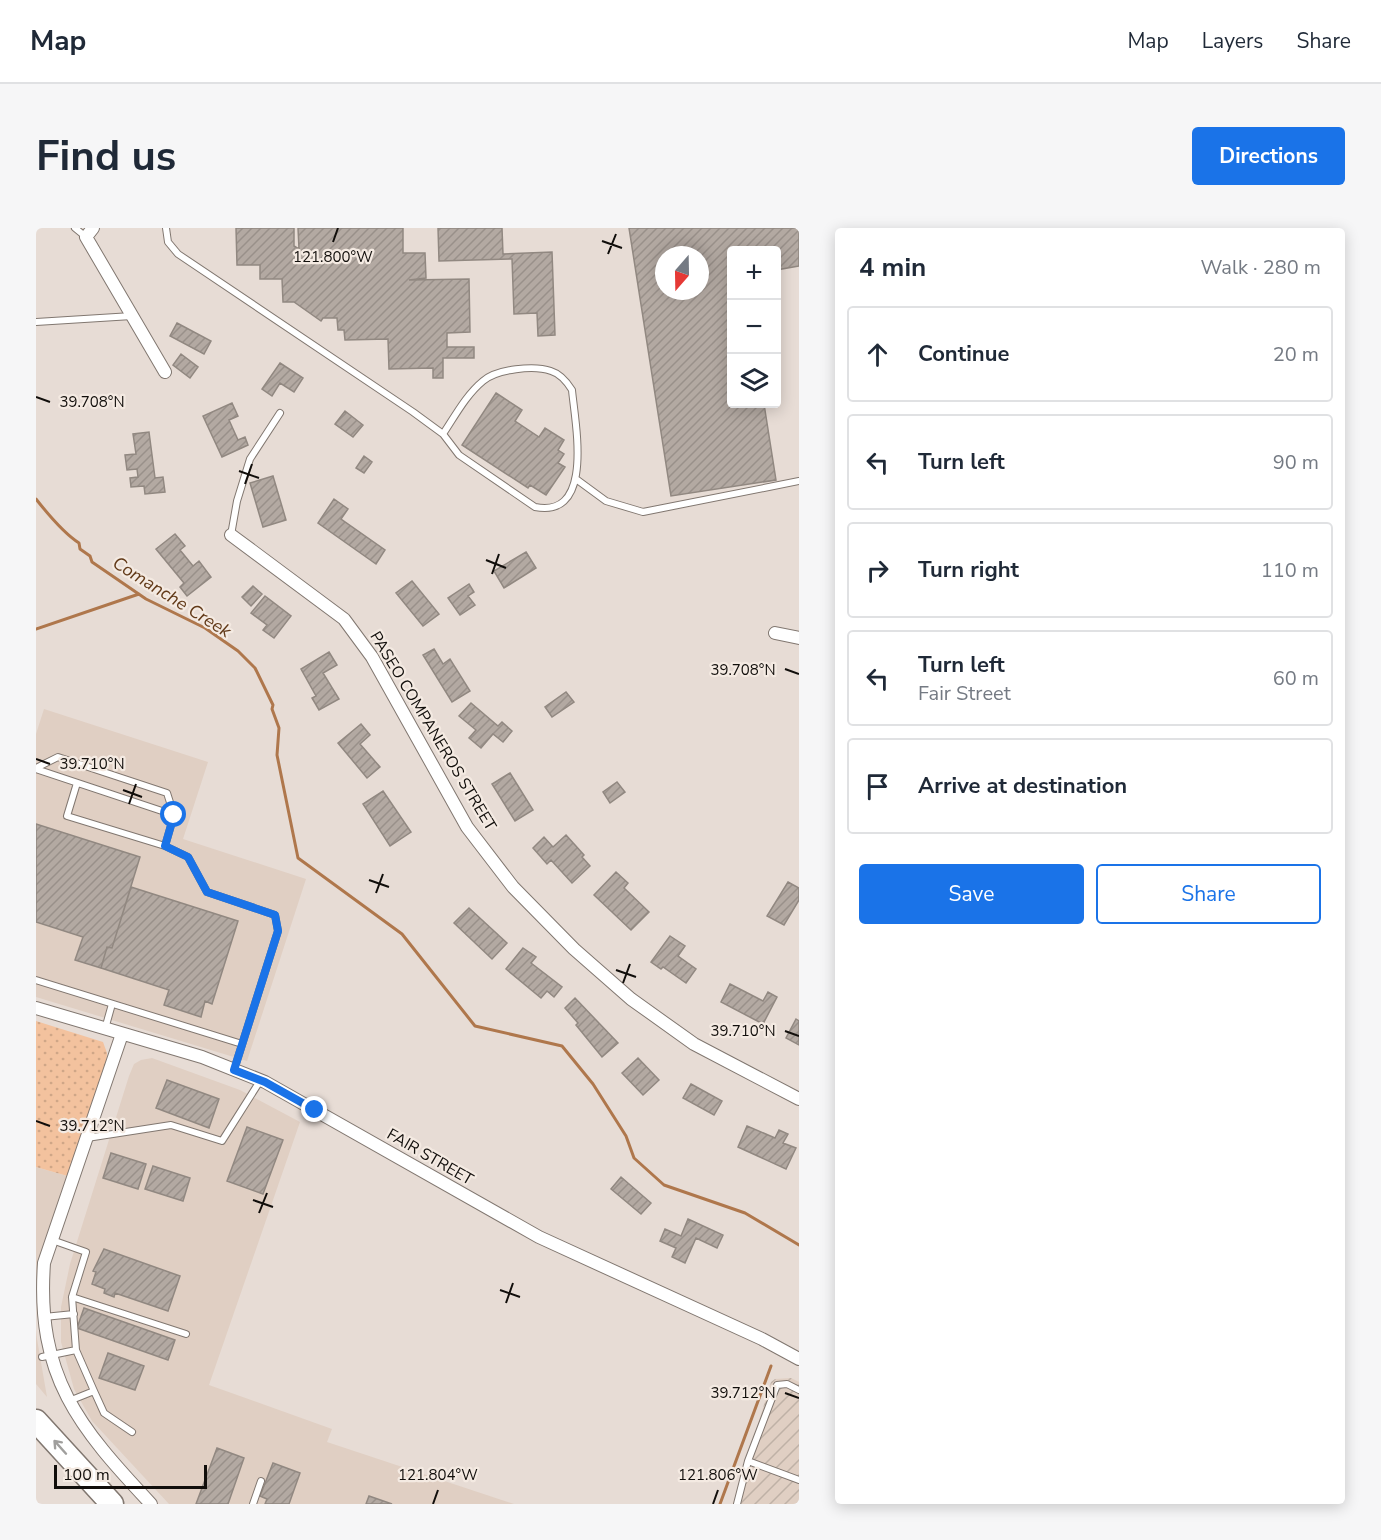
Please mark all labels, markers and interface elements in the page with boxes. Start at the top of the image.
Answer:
text: Map [30,22,86,60]
text: Map [1127,27,1169,55]
text: Layers [1202,27,1263,55]
text: Share [1296,27,1351,55]
button: Directions [1192,127,1345,185]
text: Find us [36,128,176,185]
north arrow [655,246,709,300]
map controls [727,246,781,408]
button: + [727,246,781,300]
text: 121.800°W [293,247,373,267]
text: 4 min [859,250,926,285]
text: Walk · 280 m [1201,254,1321,281]
button: − [727,300,781,354]
icon: ahead [861,338,894,371]
text: Continue [918,339,1009,369]
text: 20 m [1273,341,1319,368]
button: layers [727,354,781,408]
text: 39.708°N [59,392,125,412]
icon: left [861,446,894,479]
text: Turn left [918,447,1005,477]
text: 90 m [1273,449,1319,476]
water label: Comanche Creek [108,551,237,644]
icon: right [861,554,894,587]
text: Turn right [918,555,1019,585]
text: 110 m [1261,557,1319,584]
street label: PASEO COMPANEROS STREET [365,627,502,835]
text: Turn left [918,650,1005,680]
text: 39.708°N [710,660,776,680]
icon: left [861,662,894,695]
text: 60 m [1273,665,1319,692]
text: Fair Street [918,680,1011,707]
text: 39.710°N [59,754,125,774]
icon: arrive [861,770,894,803]
text: Arrive at destination [918,771,1127,801]
route start [160,801,186,827]
button: Save [859,864,1084,924]
button: Share [1096,864,1321,924]
text: 39.710°N [710,1021,776,1041]
route end [301,1096,327,1122]
text: 39.712°N [59,1116,125,1136]
street label: FAIR STREET [383,1123,478,1191]
text: 39.712°N [710,1383,776,1403]
one-way arrow [53,1440,67,1455]
scale bar [54,1462,207,1490]
text: 100 m [63,1464,110,1486]
text: 121.804°W [398,1465,478,1485]
text: 121.806°W [678,1465,758,1485]

